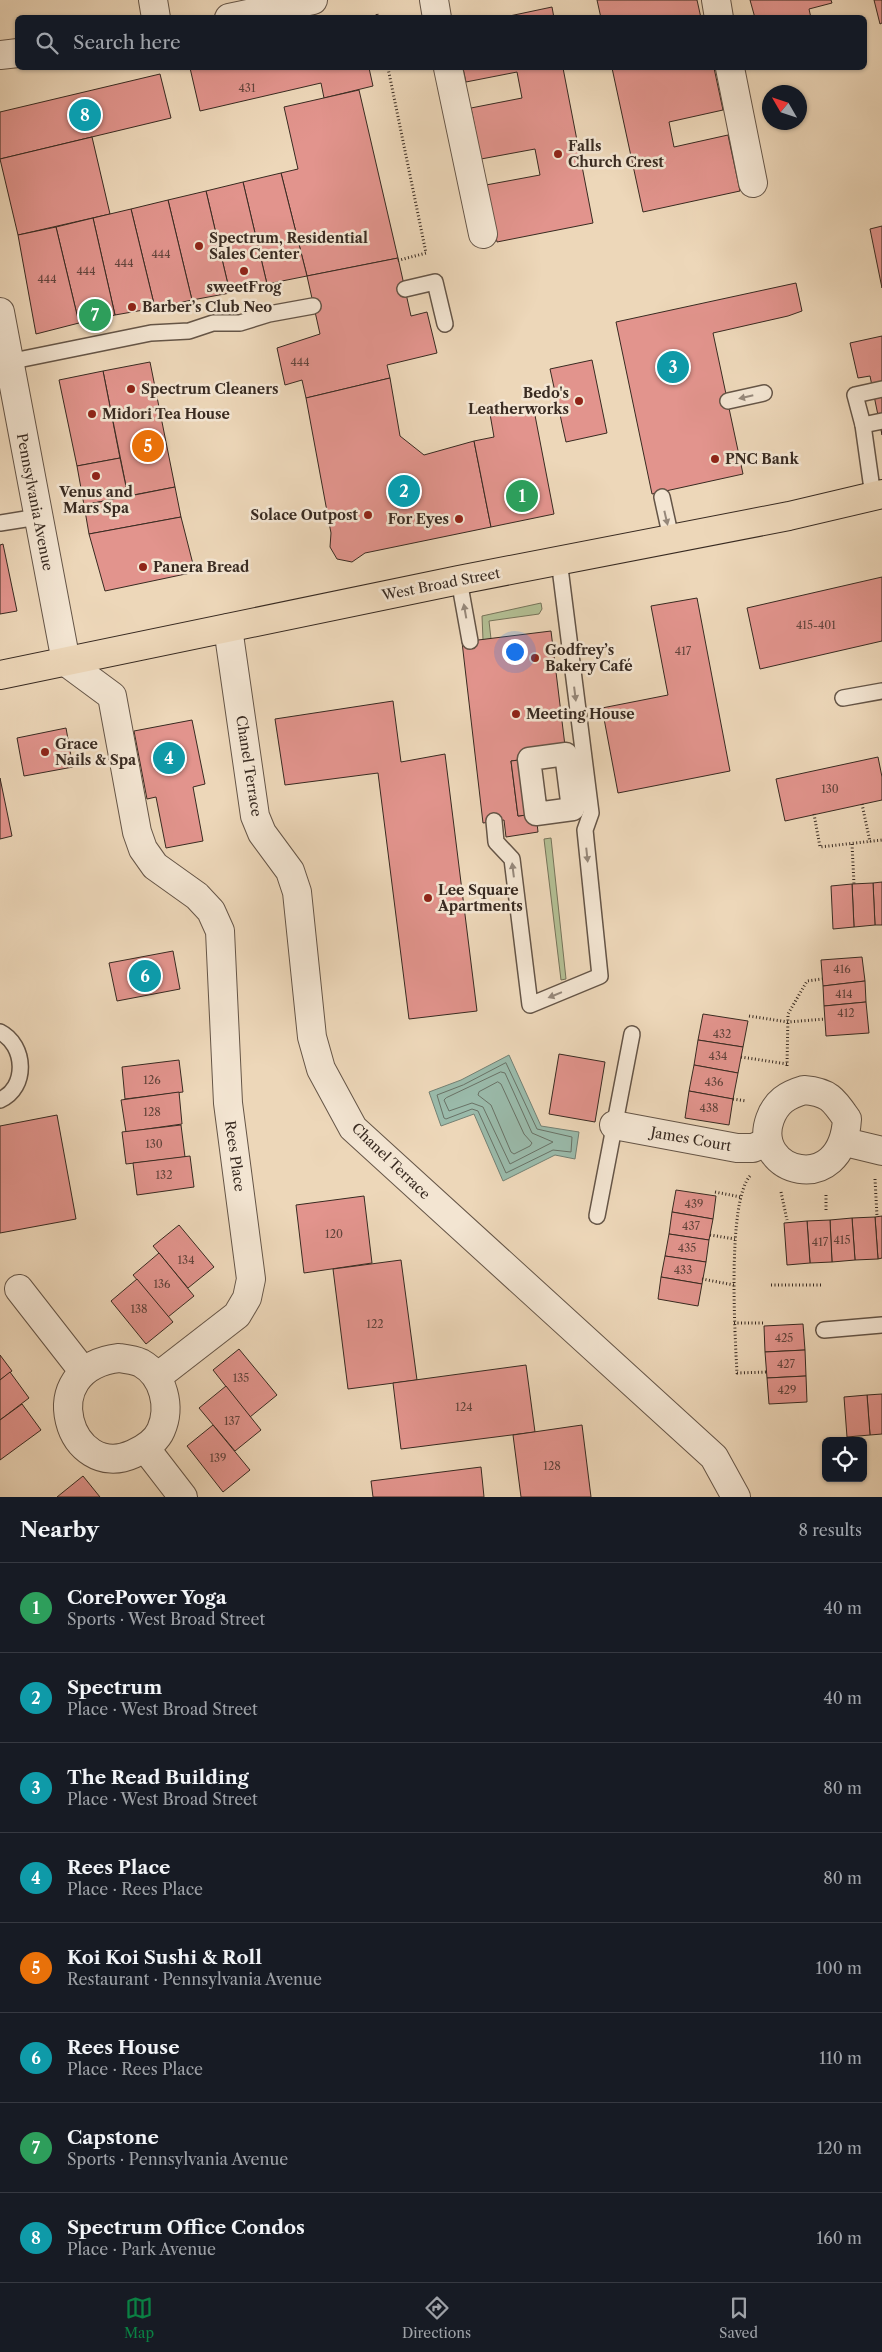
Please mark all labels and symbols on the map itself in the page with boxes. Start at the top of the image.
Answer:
house number: 431 [238,81,256,95]
north arrow [762,85,807,130]
pin: 8 [69,96,101,134]
place label: Falls Church Crest [568,137,664,171]
marker: Falls Church Crest [552,148,564,160]
place label: Spectrum, Residential Sales Center [209,229,368,263]
marker: Spectrum, Residential Sales Center [193,240,205,252]
house number: 444 [151,247,171,261]
house number: 444 [114,256,134,270]
house number: 444 [76,264,96,278]
marker: sweetFrog [238,265,250,277]
house number: 444 [37,272,57,286]
place label: sweetFrog [207,278,282,296]
pin: 7 [79,296,111,334]
place label: Barber’s Club Neo [142,298,272,316]
marker: Barber’s Club Neo [126,301,138,313]
pin: 3 [657,348,689,386]
house number: 444 [290,355,310,369]
place label: Spectrum Cleaners [141,380,279,398]
marker: Spectrum Cleaners [125,383,137,395]
place label: Bedo's Leatherworks [468,384,569,418]
one-way arrow [738,393,753,401]
marker: Bedo's Leatherworks [573,395,585,407]
place label: Midori Tea House [102,405,230,423]
marker: Midori Tea House [86,408,98,420]
pin: 5 [132,427,164,465]
street label: Pennsylvania Avenue [13,432,57,572]
place label: PNC Bank [725,450,799,468]
marker: PNC Bank [709,453,721,465]
marker: Venus and Mars Spa [90,470,102,482]
pin: 2 [388,472,420,510]
pin: 1 [506,477,538,515]
place label: Venus and Mars Spa [58,483,134,517]
place label: Solace Outpost [250,506,358,524]
marker: Solace Outpost [362,509,374,521]
place label: For Eyes [388,510,449,528]
one-way arrow [662,510,670,525]
marker: For Eyes [453,513,465,525]
place label: Panera Bread [153,558,250,576]
marker: Panera Bread [137,561,149,573]
street label: West Broad Street [379,564,502,604]
one-way arrow [461,602,469,618]
house number: 415-401 [796,618,836,632]
your location [502,639,528,665]
place label: Godfrey’s Bakery Café [545,641,633,675]
house number: 417 [675,644,692,658]
marker: Godfrey’s Bakery Café [529,652,541,664]
one-way arrow [572,686,580,702]
place label: Meeting House [526,705,635,723]
marker: Meeting House [510,708,522,720]
street label: Chanel Terrace [232,714,266,818]
place label: Grace Nails & Spa [55,735,137,769]
pin: 4 [153,739,185,777]
marker: Grace Nails & Spa [39,746,51,758]
house number: 130 [821,782,839,796]
one-way arrow [584,847,592,863]
one-way arrow [509,862,517,878]
place label: Lee Square Apartments [437,881,523,915]
marker: Lee Square Apartments [422,892,434,904]
pin: 6 [129,957,161,995]
house number: 416 [833,962,851,976]
house number: 414 [835,987,853,1001]
one-way arrow [548,991,562,999]
house number: 412 [837,1006,855,1020]
house number: 432 [713,1027,731,1041]
house number: 434 [709,1049,727,1063]
house number: 126 [143,1073,161,1087]
house number: 436 [705,1075,724,1089]
house number: 438 [700,1101,718,1115]
house number: 128 [143,1105,161,1119]
street label: Rees Place [221,1119,249,1193]
street label: Chanel Terrace [348,1119,434,1203]
street label: James Court [647,1123,733,1155]
house number: 130 [145,1137,163,1151]
house number: 132 [155,1168,173,1182]
house number: 439 [685,1197,703,1211]
house number: 437 [682,1219,700,1233]
house number: 120 [325,1227,343,1241]
house number: 415 [834,1233,850,1247]
house number: 417 [812,1235,829,1249]
house number: 435 [678,1241,696,1255]
house number: 134 [177,1253,195,1267]
house number: 433 [674,1263,692,1277]
house number: 136 [153,1277,171,1291]
house number: 138 [130,1302,148,1316]
house number: 122 [366,1317,384,1331]
house number: 425 [775,1331,793,1345]
house number: 427 [777,1357,796,1371]
house number: 135 [233,1371,249,1385]
house number: 429 [777,1383,797,1397]
house number: 124 [455,1400,473,1414]
house number: 137 [224,1414,241,1428]
house number: 139 [209,1451,227,1465]
house number: 128 [543,1459,561,1473]

